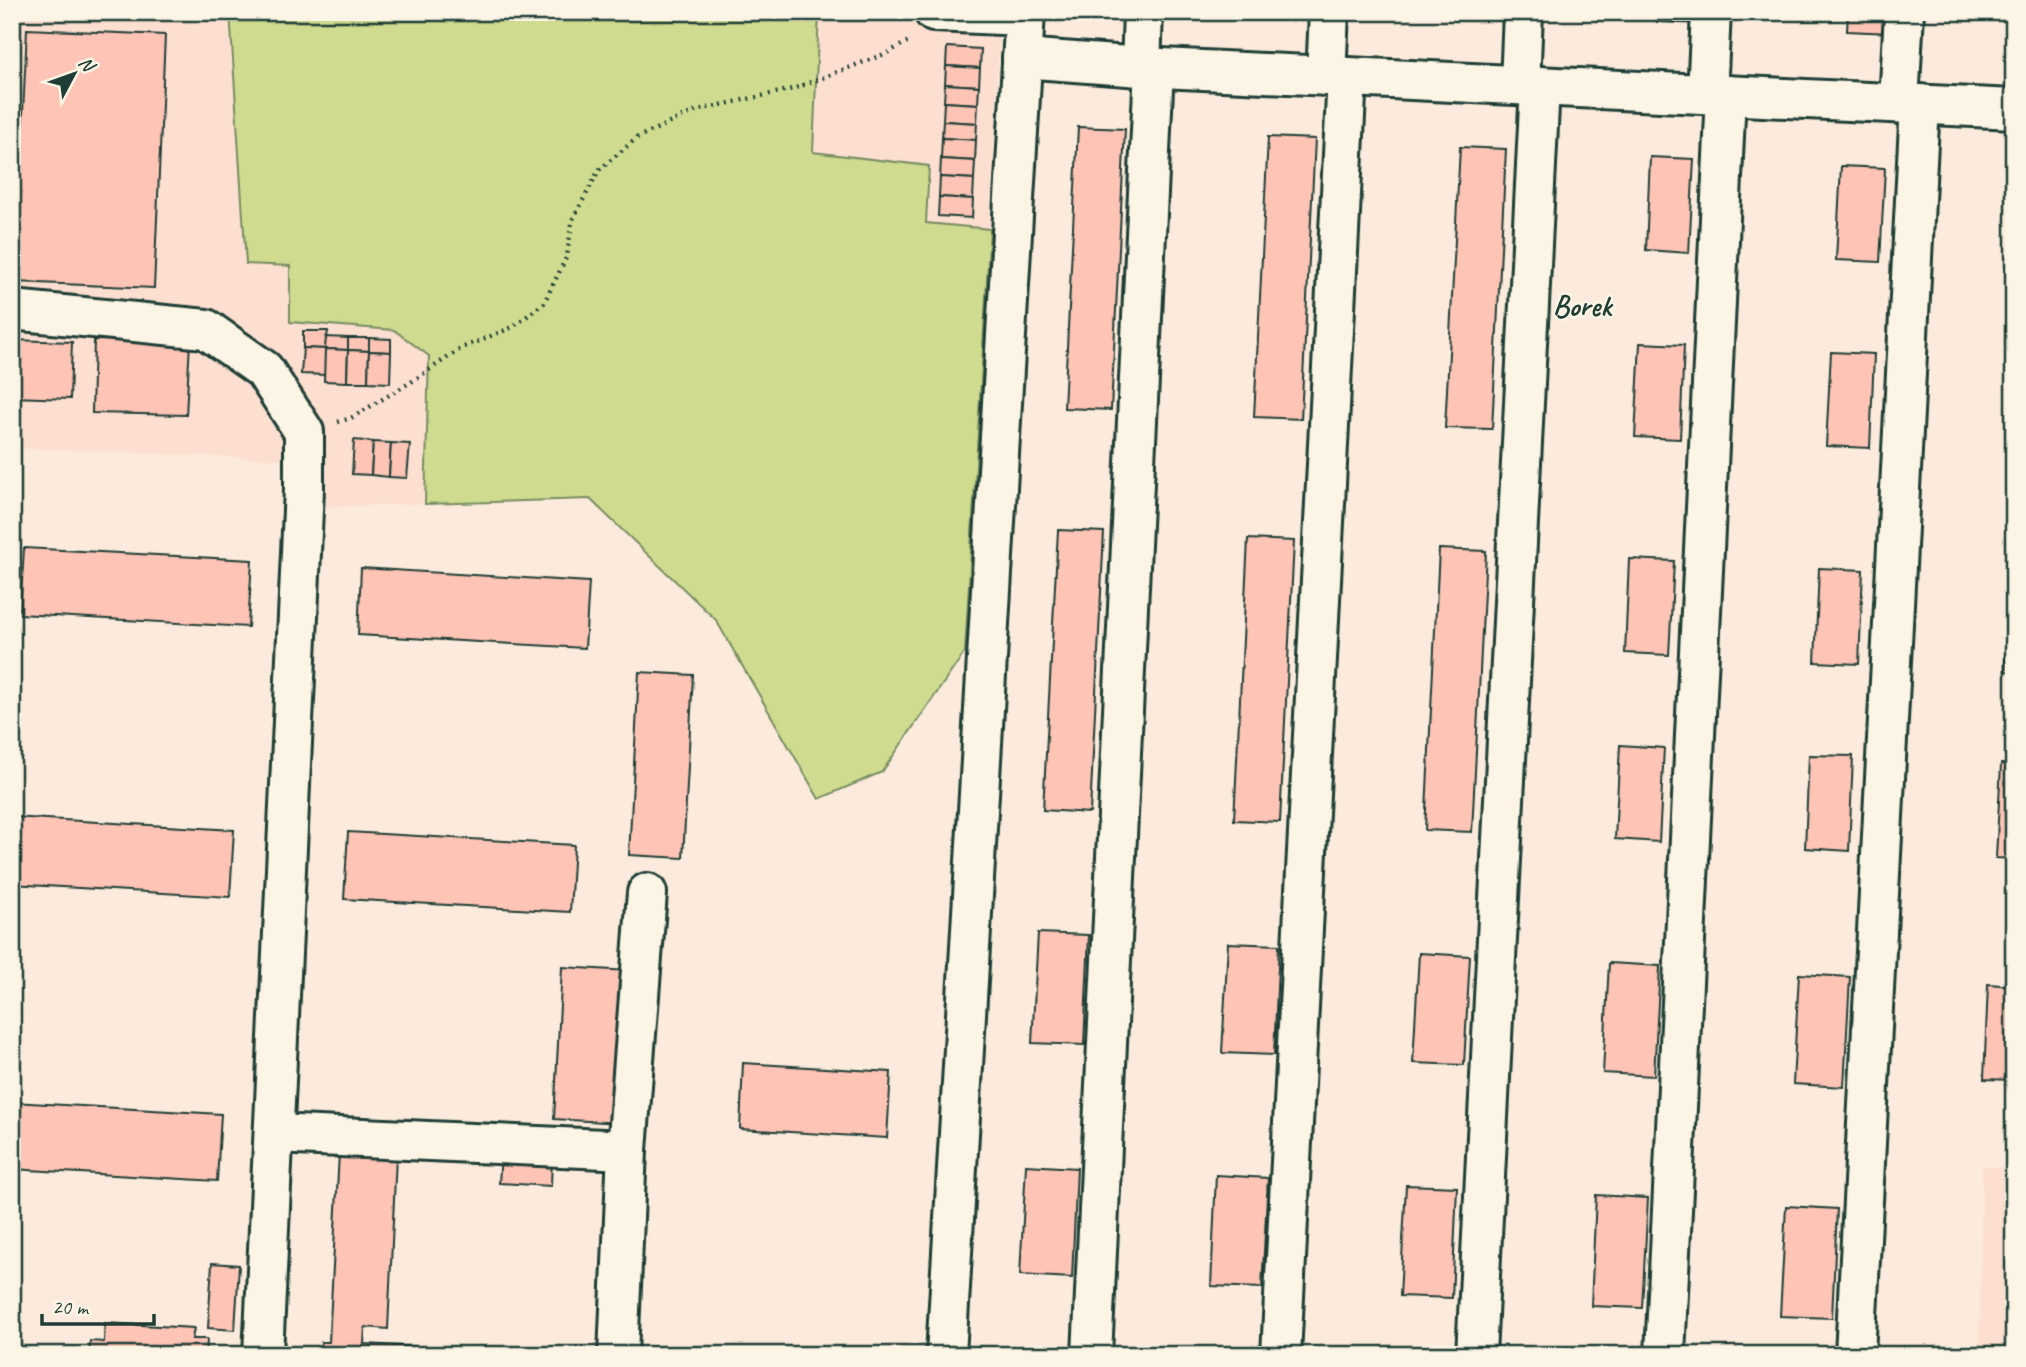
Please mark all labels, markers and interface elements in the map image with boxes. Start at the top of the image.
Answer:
north arrow [38,38,108,108]
text: N [73,51,101,78]
district label: Borek [1553,287,1614,325]
scale bar [42,1283,154,1327]
text: 20 m [52,1294,90,1320]

